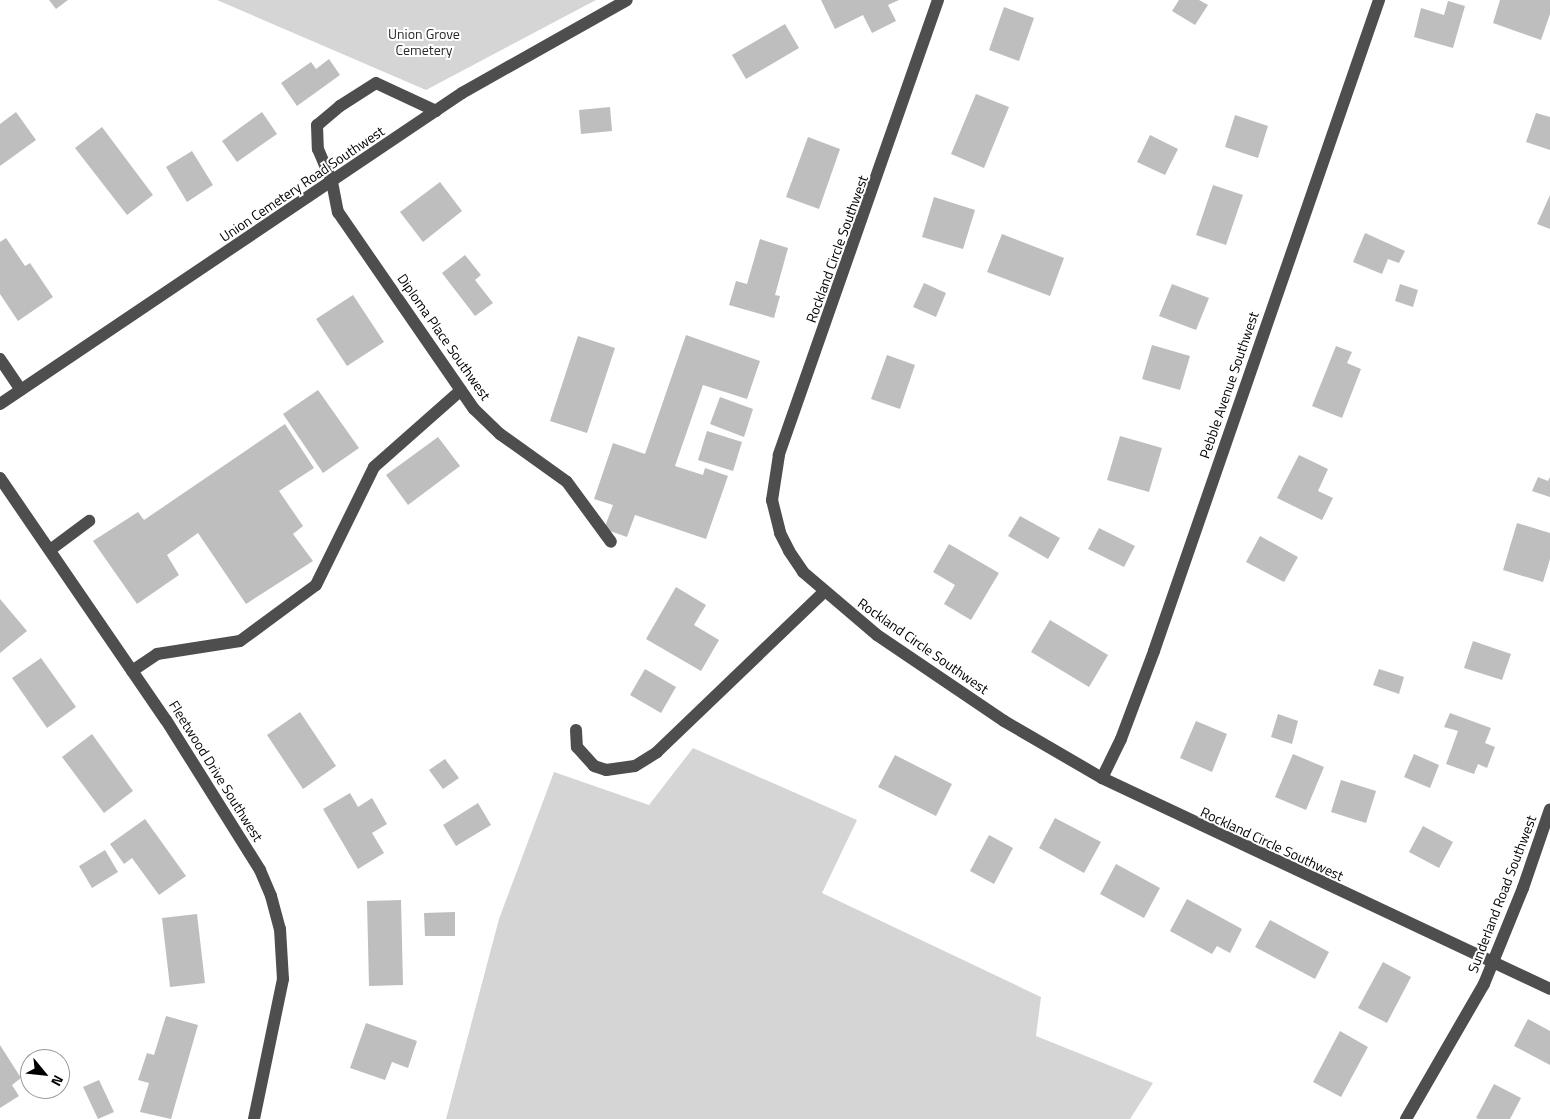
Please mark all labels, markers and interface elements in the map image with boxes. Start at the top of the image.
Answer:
park label: Union Grove Cemetery [388,26,460,58]
street label: Union Cemetery Road Southwest [217,123,387,245]
street label: Rockland Circle Southwest [802,173,872,325]
street label: Diploma Place Southwest [394,271,494,403]
street label: Pebble Avenue Southwest [1196,309,1262,461]
street label: Rockland Circle Southwest [854,594,992,698]
street label: Fleetwood Drive Southwest [166,697,266,845]
street label: Rockland Circle Southwest [1198,803,1346,885]
street label: Sunderland Road Southwest [1464,813,1540,975]
north arrow [20,1049,70,1099]
text: N [46,1072,69,1090]

